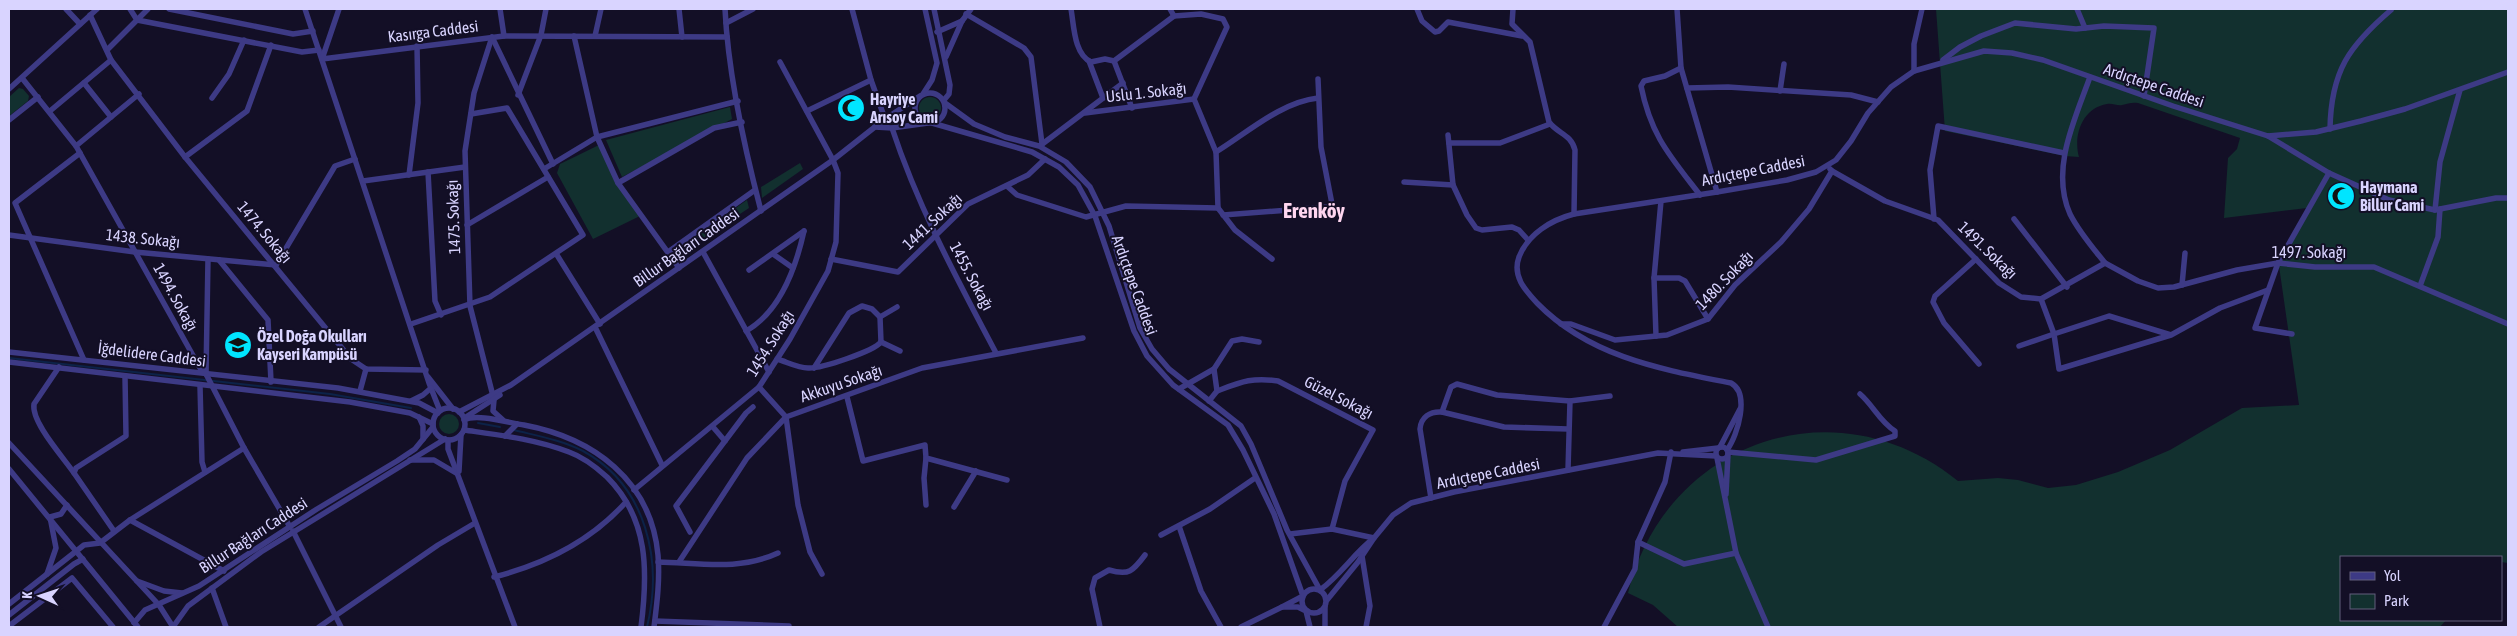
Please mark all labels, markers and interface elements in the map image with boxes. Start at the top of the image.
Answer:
street label: Kasırga Caddesi [387,17,479,46]
street label: Ardıçtepe Caddesi [2101,59,2207,112]
street label: Uslu 1. Sokağı [1105,79,1187,106]
place label: Hayriye Arısoy Cami [869,90,938,126]
mosque icon: Hayriye Arısoy Cami [836,93,866,123]
street label: Ardıçtepe Caddesi [1700,151,1806,190]
place label: Haymana Billur Cami [2360,178,2425,214]
street label: 1475. Sokağı [443,179,464,254]
mosque icon: Haymana Billur Cami [2326,181,2356,211]
street label: 1441. Sokağı [899,189,966,254]
street label: 1474. Sokağı [233,198,296,267]
district label: Erenköy [1283,198,1345,222]
street label: Billur Bağları Caddesi [630,204,743,291]
street label: 1491. Sokağı [1954,218,2021,283]
street label: 1438. Sokağı [105,225,181,252]
street label: Ardıçtepe Caddesi [1108,233,1161,338]
street label: 1455. Sokağı [946,239,997,314]
street label: 1497. Sokağı [2272,243,2346,262]
street label: 1480. Sokağı [1692,247,1757,314]
street label: 1494. Sokağı [149,260,202,334]
street label: 1454. Sokağı [743,307,798,380]
place label: Özel Doğa Okulları Kayseri Kampüsü [257,327,367,363]
school or university icon: Özel Doğa Okulları Kayseri Kampüsü [223,330,253,360]
street label: İğdelidere Caddesi [97,338,207,371]
street label: Akkuyu Sokağı [798,361,885,406]
street label: Güzel Sokağı [1301,372,1376,423]
street label: Ardıçtepe Caddesi [1435,454,1541,493]
street label: Billur Bağları Caddesi [196,493,311,577]
legend [2340,556,2502,621]
text: Yol [2384,567,2401,584]
north arrow [15,571,65,621]
text: K [19,591,35,599]
text: Park [2384,592,2409,609]

